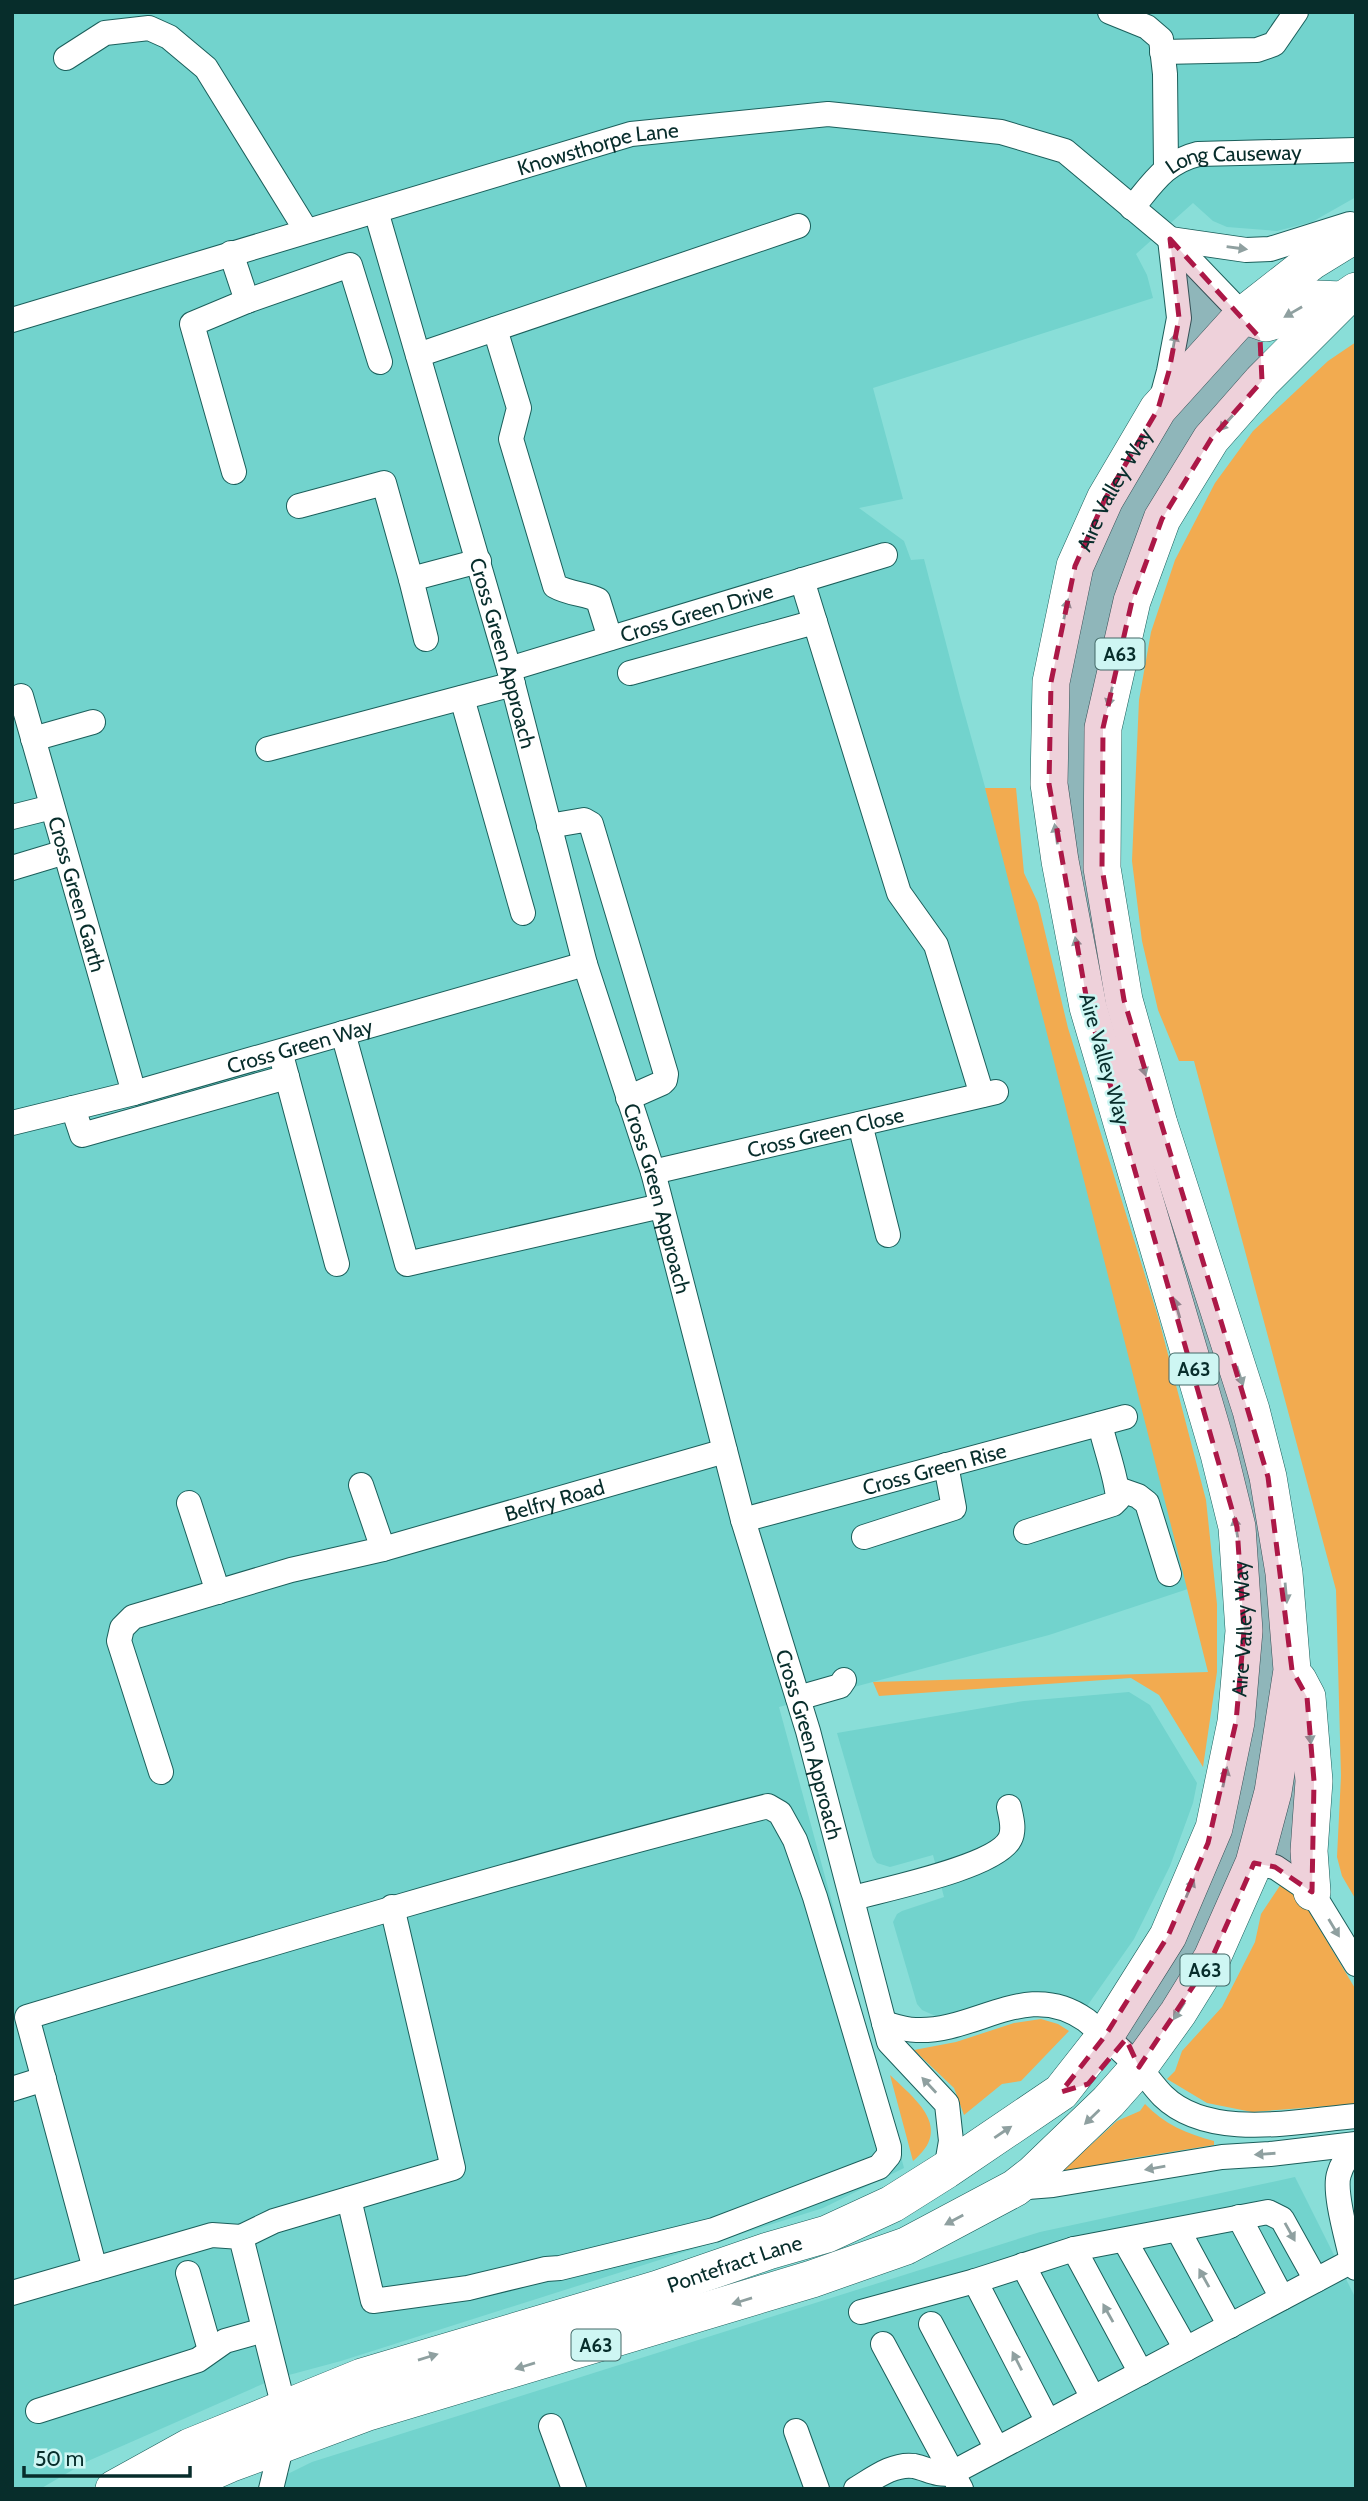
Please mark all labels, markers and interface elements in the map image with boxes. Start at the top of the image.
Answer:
street label: Knowsthorpe Lane [514,117,680,180]
street label: Long Causeway [1160,139,1302,179]
one-way arrow [1226,243,1248,254]
one-way arrow [1284,306,1303,318]
one-way arrow [1169,332,1180,354]
one-way arrow [1218,414,1234,432]
street label: Aire Valley Way [1071,423,1157,555]
street label: Cross Green Approach [465,555,541,751]
street label: Cross Green Drive [617,577,776,647]
one-way arrow [1061,598,1072,620]
road number: A63 [1096,638,1144,670]
one-way arrow [1104,686,1115,708]
street label: Cross Green Garth [43,813,111,975]
one-way arrow [1051,823,1062,845]
one-way arrow [1071,936,1082,958]
street label: Aire Valley Way [1074,990,1136,1128]
street label: Cross Green Way [224,1013,376,1078]
one-way arrow [1138,1055,1148,1076]
street label: Cross Green Approach [619,1100,696,1296]
street label: Cross Green Close [745,1101,906,1162]
one-way arrow [1171,1297,1181,1318]
road number: A63 [1170,1354,1218,1385]
one-way arrow [1235,1366,1246,1387]
street label: Cross Green Rise [860,1437,1009,1500]
street label: Belfry Road [502,1474,607,1526]
one-way arrow [1230,1516,1241,1538]
street label: Aire Valley Way [1226,1560,1256,1698]
one-way arrow [1281,1582,1292,1604]
street label: Cross Green Approach [771,1646,848,1842]
one-way arrow [1305,1723,1316,1745]
one-way arrow [1219,1766,1230,1788]
one-way arrow [1184,1878,1196,1898]
one-way arrow [1327,1918,1340,1937]
road number: A63 [1180,1954,1230,1986]
one-way arrow [1173,2001,1186,2021]
one-way arrow [921,2076,937,2094]
one-way arrow [1083,2109,1101,2125]
one-way arrow [994,2125,1012,2139]
one-way arrow [1253,2149,1275,2160]
one-way arrow [1144,2163,1166,2174]
one-way arrow [945,2214,964,2226]
one-way arrow [1284,2223,1296,2242]
street label: Pontefract Lane [664,2229,805,2297]
one-way arrow [1198,2268,1209,2288]
one-way arrow [732,2296,753,2306]
one-way arrow [1102,2303,1114,2322]
road number: A63 [572,2330,620,2360]
one-way arrow [1011,2351,1023,2371]
one-way arrow [418,2352,439,2362]
one-way arrow [514,2362,535,2372]
scale bar [24,2434,191,2478]
text: 50 m [35,2446,84,2471]

